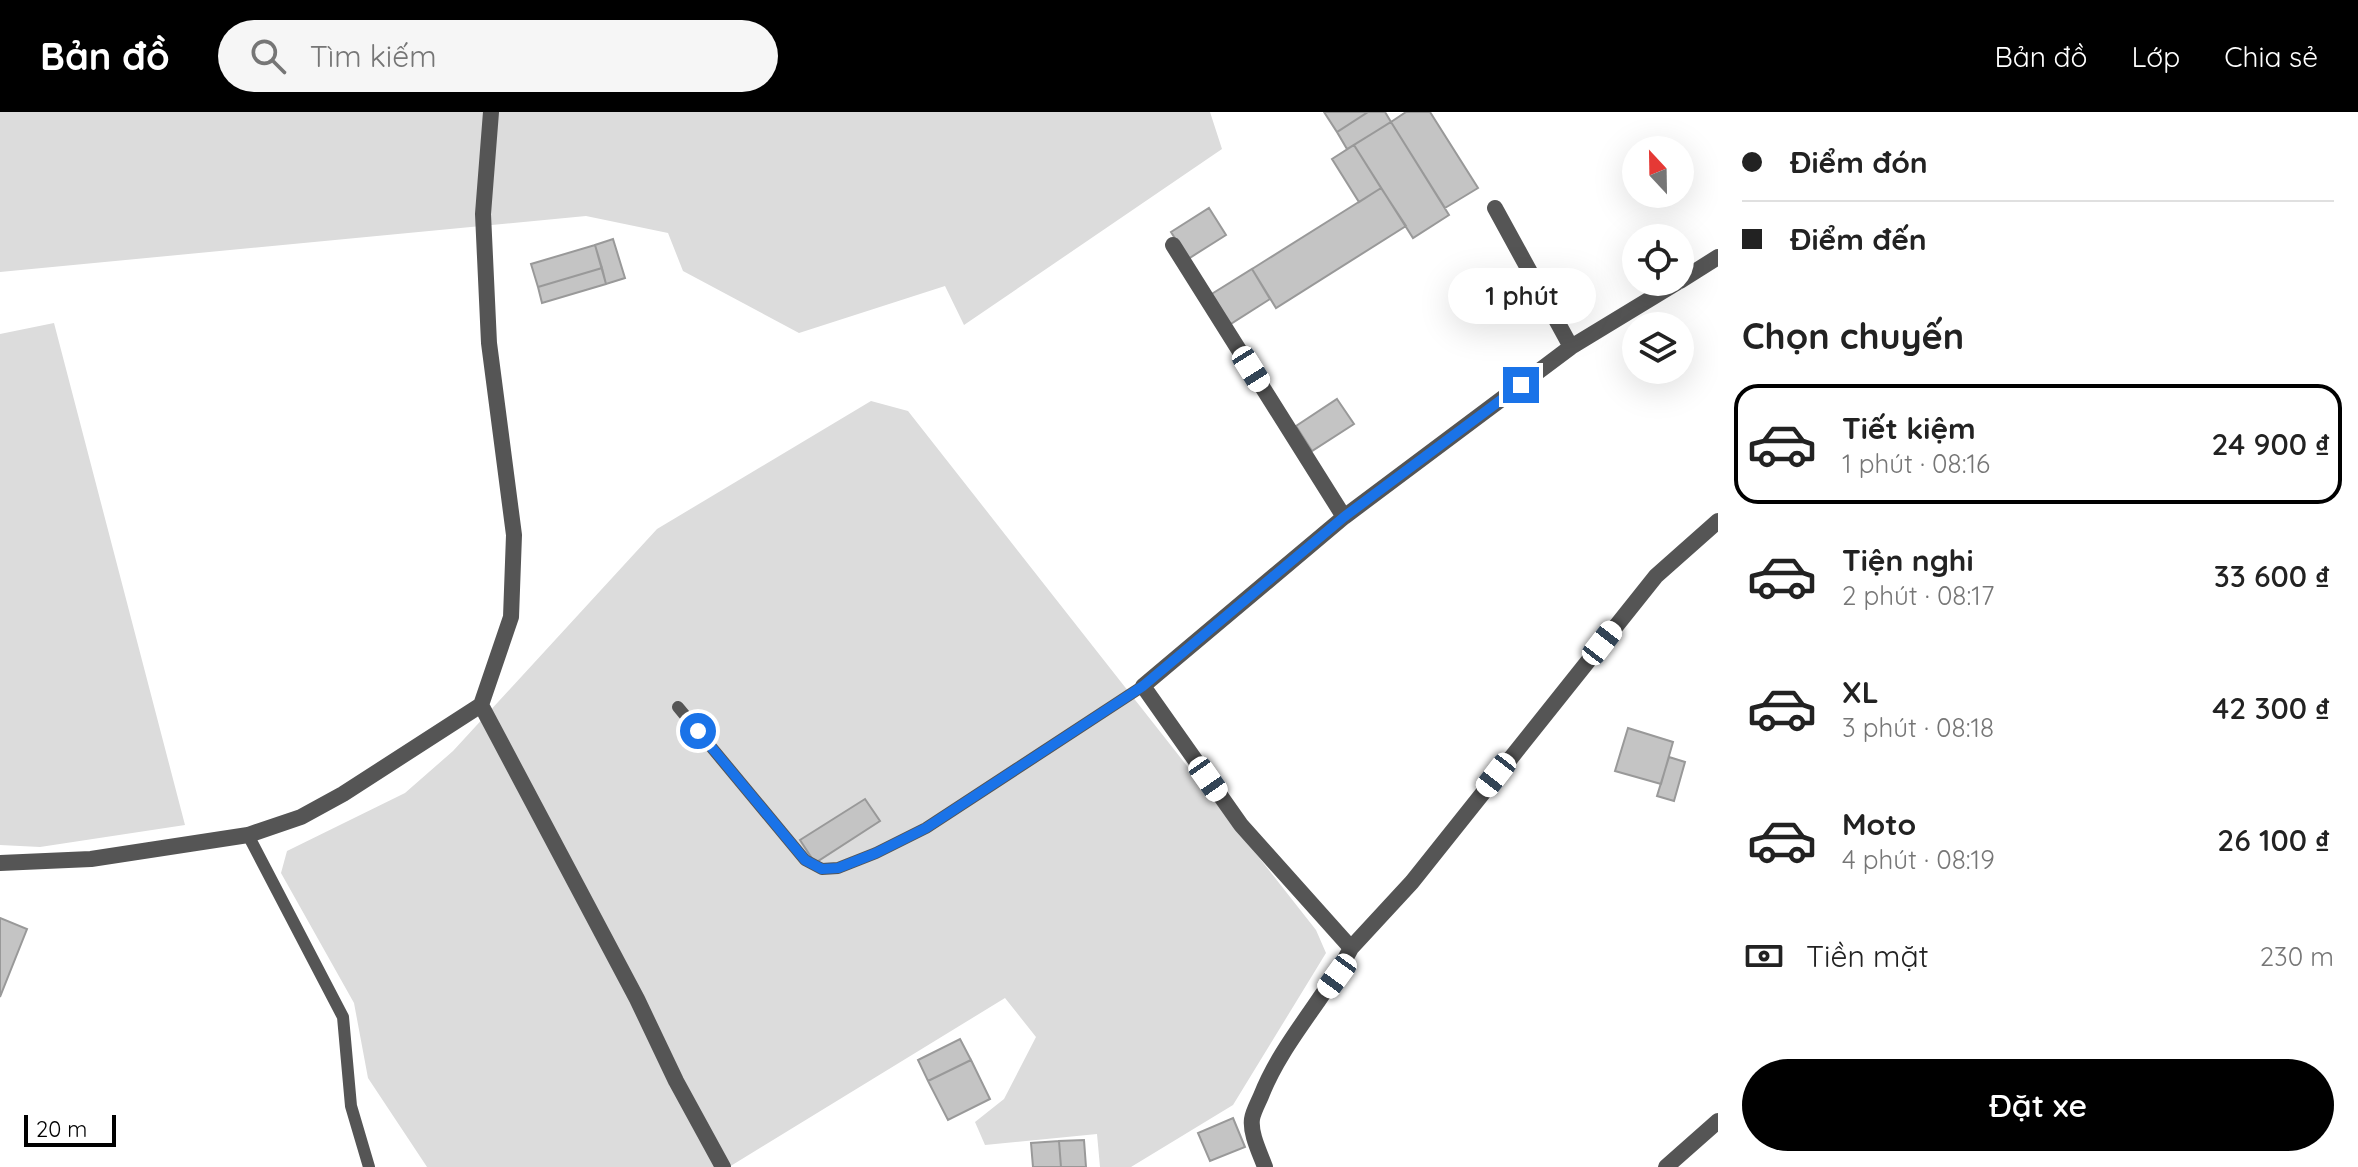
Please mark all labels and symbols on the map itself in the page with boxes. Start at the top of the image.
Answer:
north arrow [1622,136,1694,208]
callout: 1 phút [1447,269,1595,325]
car [1228,342,1274,396]
route end [1503,367,1539,403]
car [1578,617,1626,669]
route start [680,713,716,749]
car [1472,749,1520,801]
car [1184,752,1232,806]
car [1313,950,1361,1002]
scale bar [24,1111,116,1147]

